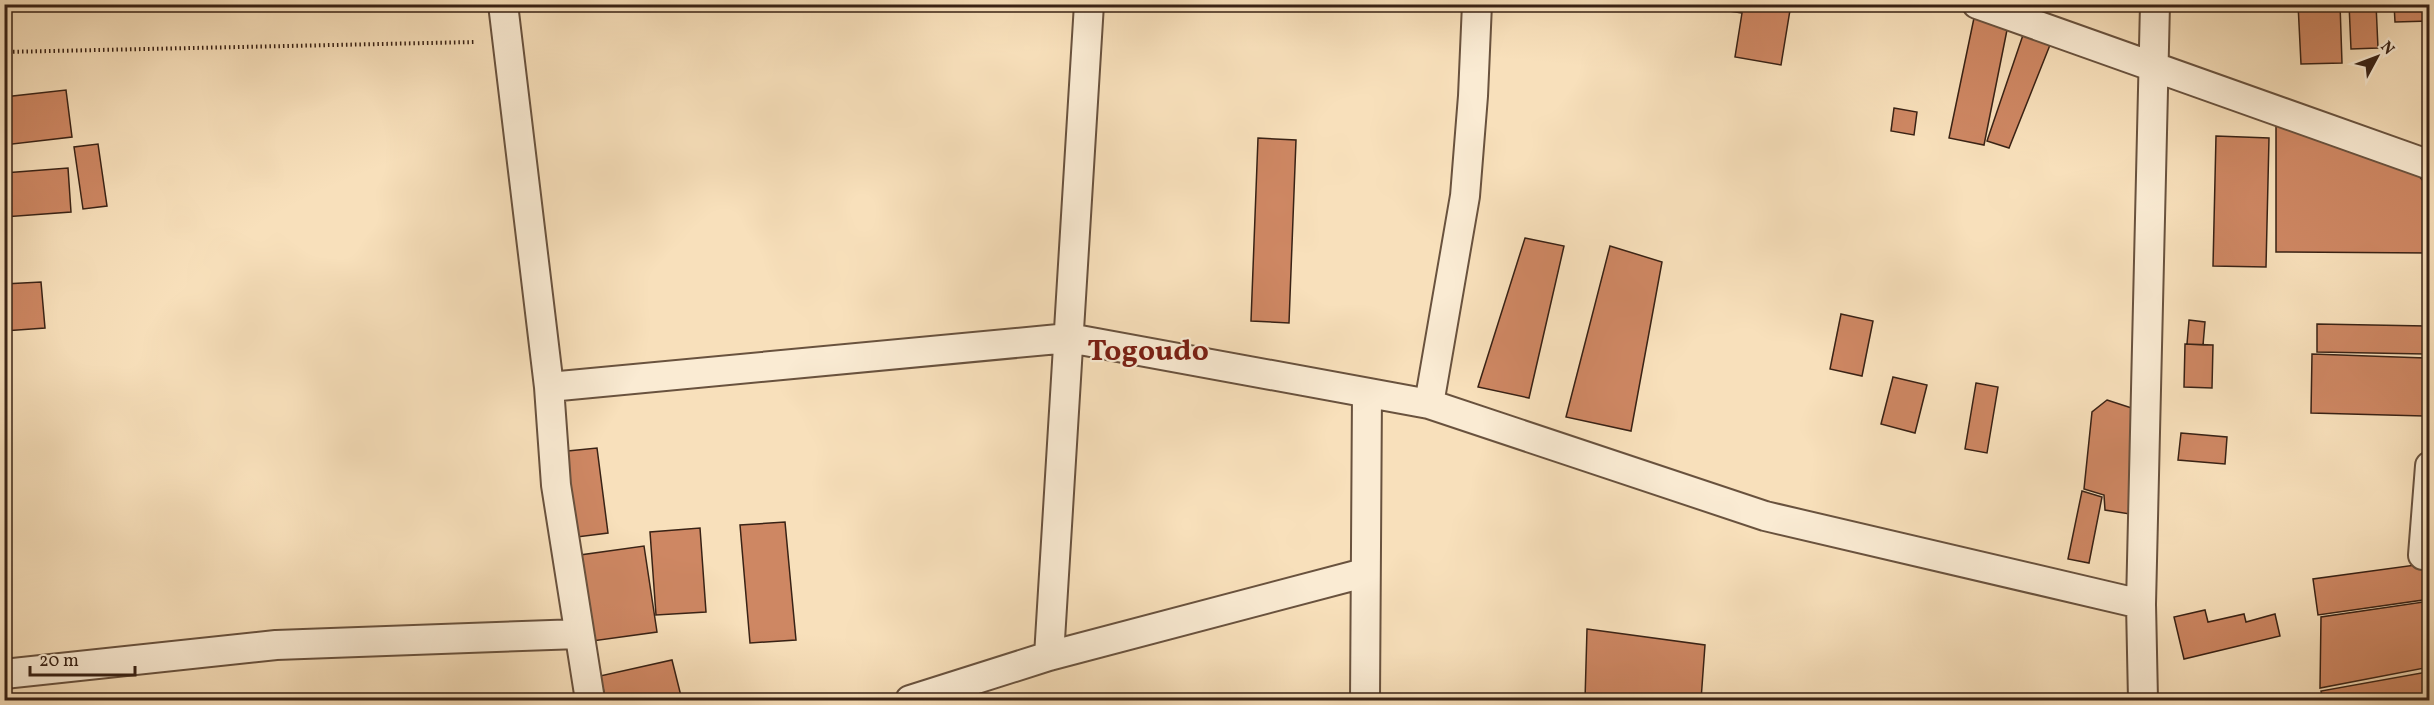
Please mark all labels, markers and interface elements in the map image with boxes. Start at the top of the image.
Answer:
north arrow [2347,27,2407,87]
text: N [2375,37,2399,60]
district label: Togoudo [1087,331,1209,373]
scale bar [30,639,135,677]
text: 20 m [39,649,79,674]

